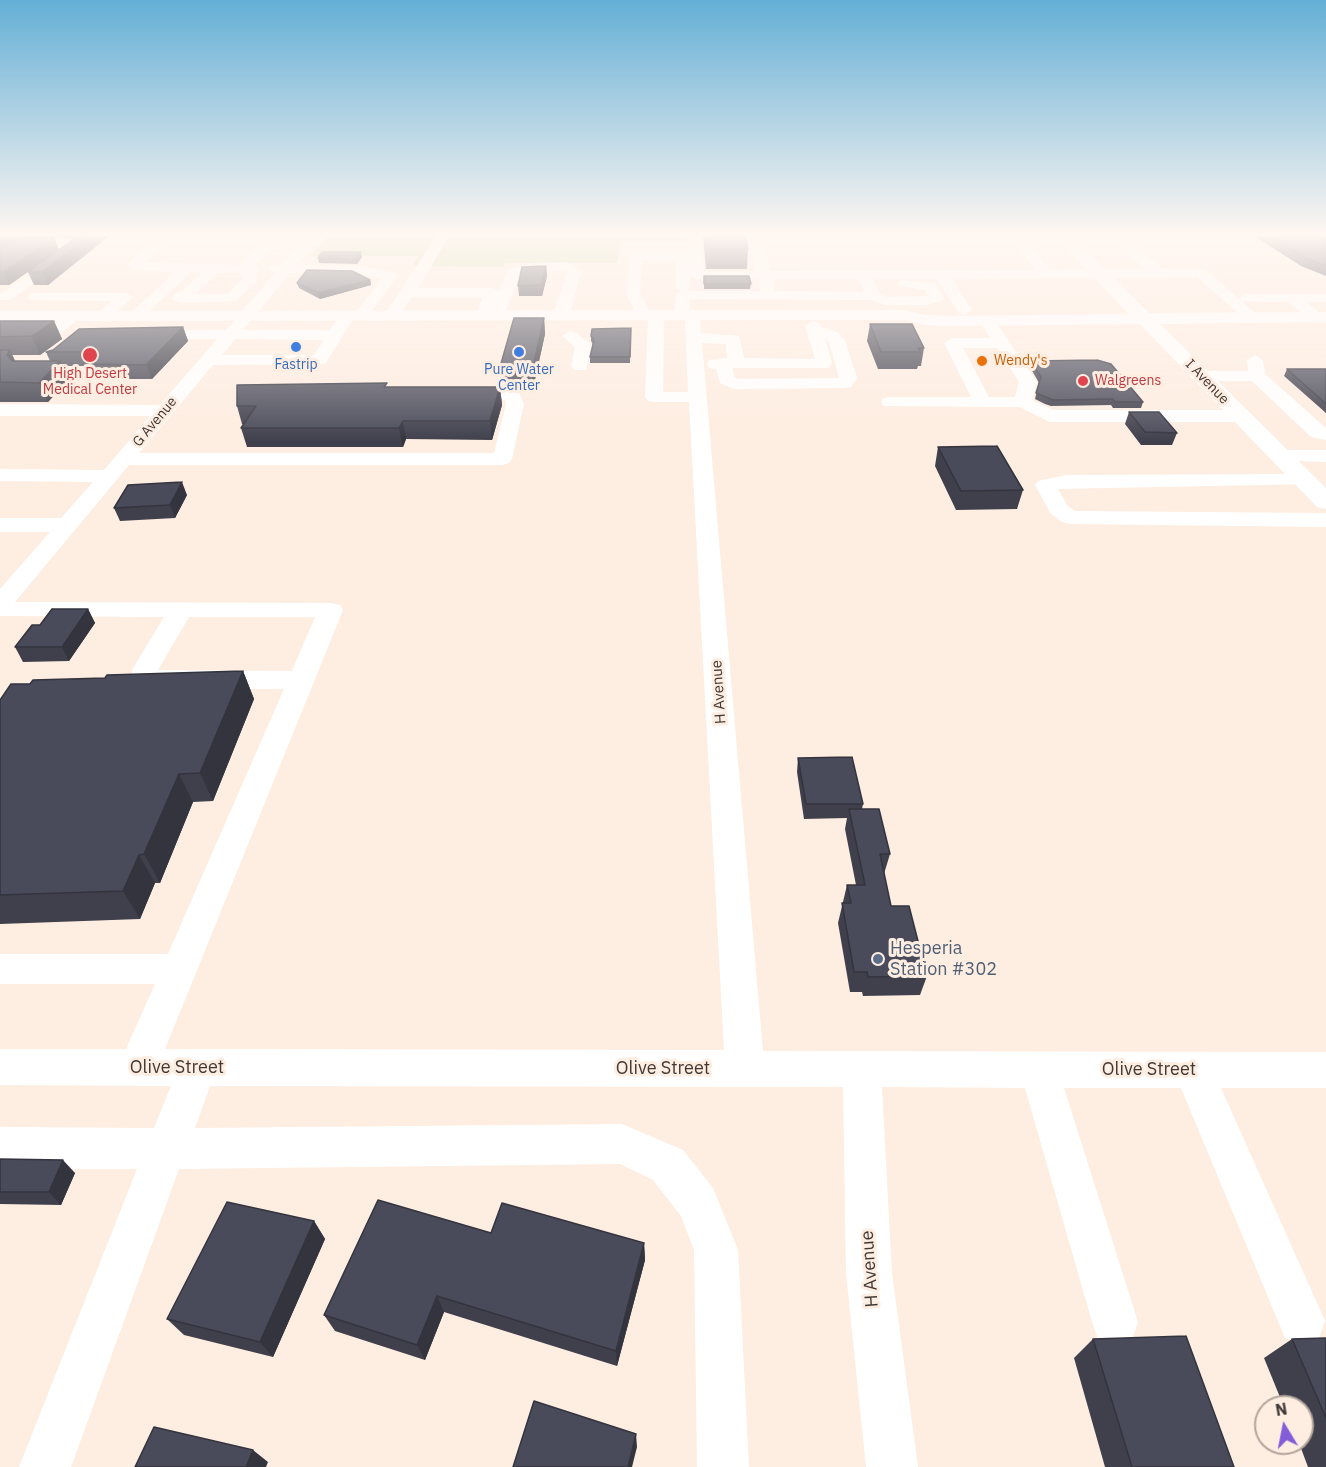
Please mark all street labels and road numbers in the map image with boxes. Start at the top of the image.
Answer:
street label: I Avenue [1182,356,1232,408]
street label: G Avenue [129,394,181,450]
street label: H Avenue [708,659,730,725]
street label: Olive Street [130,1057,224,1079]
street label: Olive Street [616,1058,710,1080]
street label: Olive Street [1102,1059,1196,1081]
street label: H Avenue [857,1230,883,1308]

